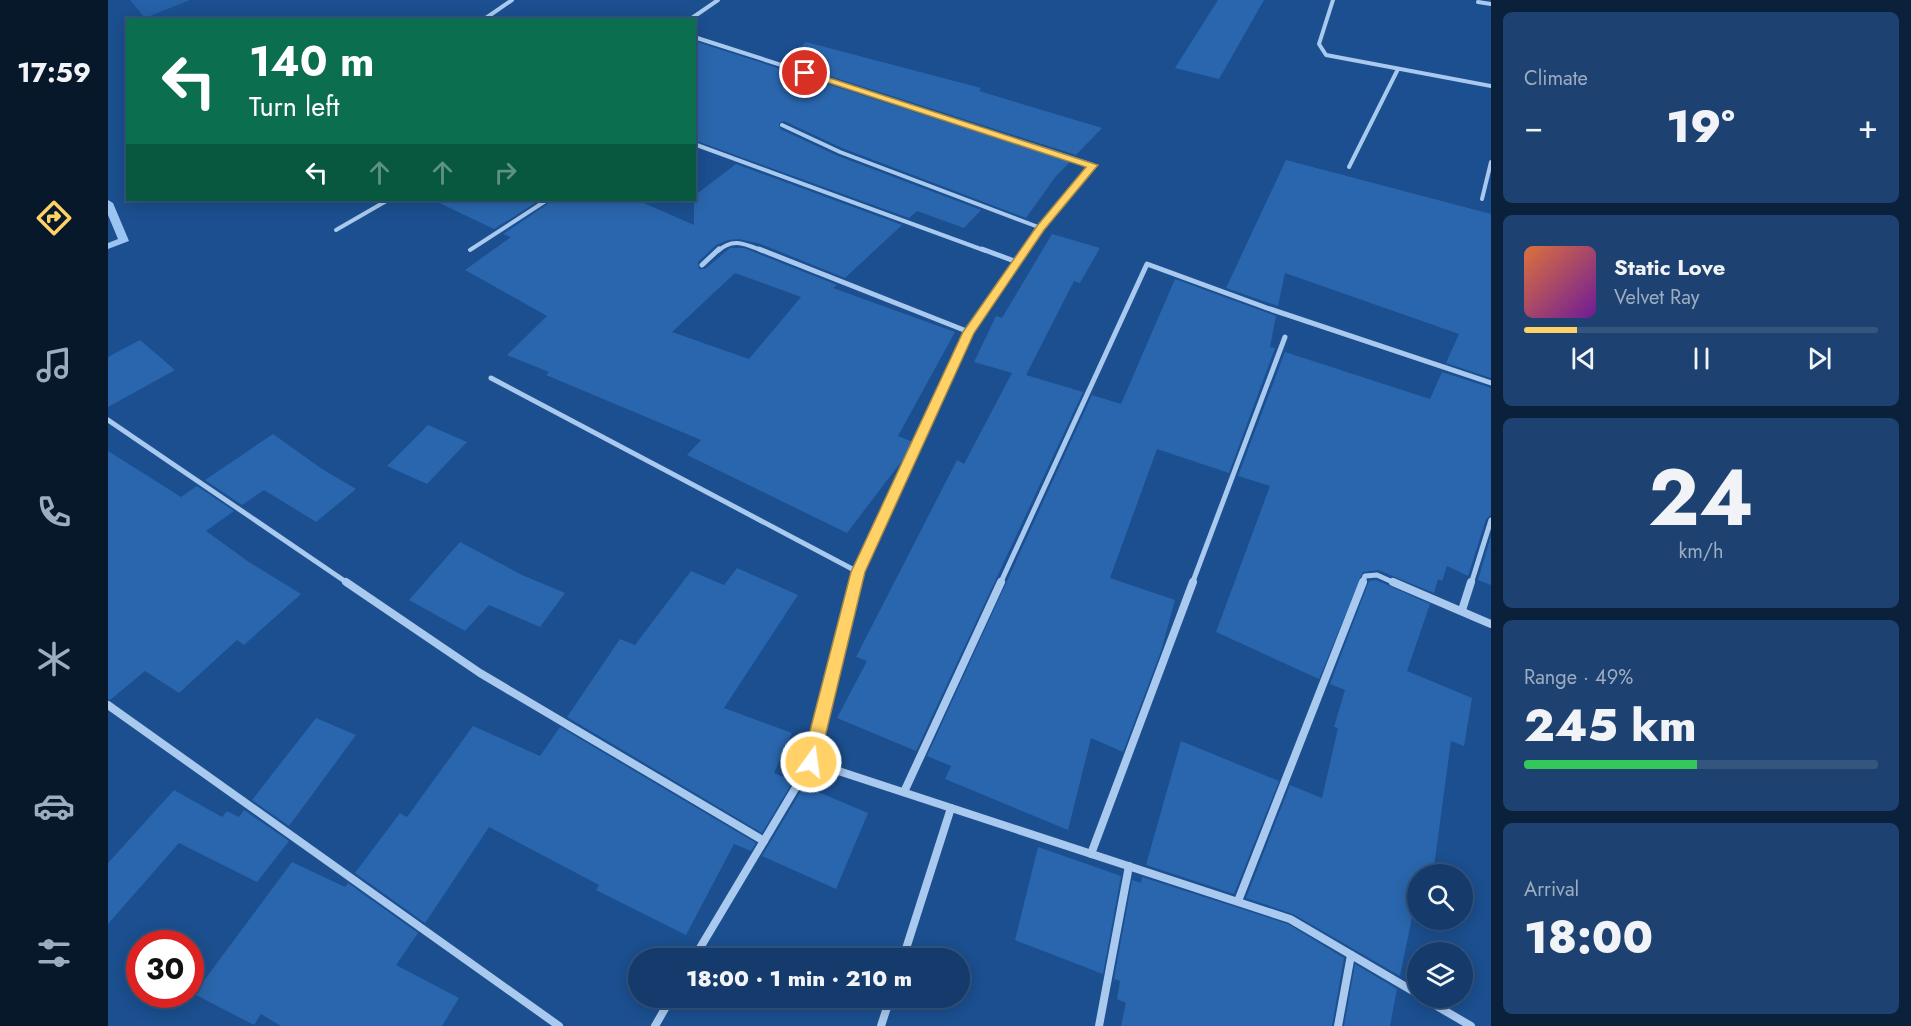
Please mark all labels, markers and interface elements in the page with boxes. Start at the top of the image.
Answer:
text: 140 m [249,31,375,92]
icon: left [150,42,228,120]
pin [779,47,830,98]
text: 17:59 [17,53,91,92]
icon: arrive [788,56,821,89]
text: Climate [1524,64,1588,93]
text: Turn left [249,87,339,126]
text: 19° [1666,94,1735,159]
text: − [1524,103,1543,150]
text: + [1858,103,1878,150]
icon: left [300,156,333,189]
icon: ahead [363,156,396,189]
icon: ahead [426,156,459,189]
icon: right [489,156,522,189]
icon: directions [33,197,75,239]
text: Static Love [1614,251,1725,283]
text: Velvet Ray [1614,283,1700,312]
icon: previous [1567,342,1600,375]
icon: pause [1685,342,1718,375]
icon: next [1803,342,1836,375]
icon: music [33,344,75,386]
text: 24 [1648,442,1754,554]
icon: phone [33,491,75,533]
text: km/h [1678,537,1724,566]
icon: climate [33,638,75,680]
text: Range · 49% [1524,663,1633,692]
text: 245 km [1524,693,1697,758]
position arrow [779,730,843,794]
icon: car [33,785,75,827]
map controls [1407,864,1473,1008]
button: search [1407,864,1473,930]
text: Arrival [1524,875,1579,904]
text: 18:00 [1524,905,1653,970]
speed limit sign: 30 [126,930,204,1008]
icon: filters [33,932,75,974]
button: layers [1407,942,1473,1008]
text: 18:00 · 1 min · 210 m [686,962,912,994]

